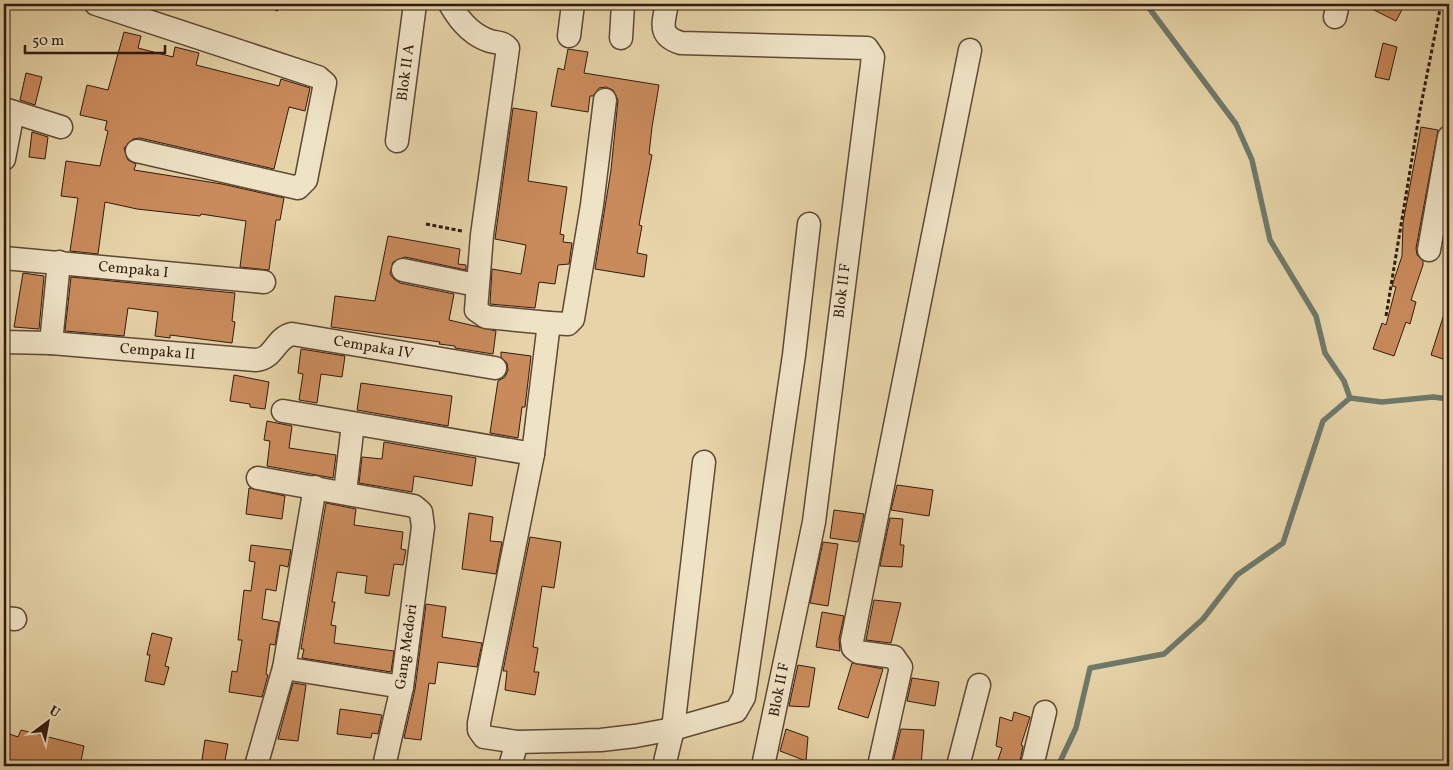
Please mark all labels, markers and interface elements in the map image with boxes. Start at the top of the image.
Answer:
scale bar [25,22,165,54]
text: 50 m [32,31,64,52]
street label: Blok II A [392,42,420,102]
street label: Cempaka I [97,256,169,284]
street label: Blok II F [829,262,857,320]
street label: Cempaka IV [332,331,415,365]
street label: Cempaka II [119,338,196,365]
street label: Gang Medori [391,603,423,691]
street label: Blok II F [764,661,796,719]
north arrow [22,698,72,748]
text: U [45,702,64,723]

